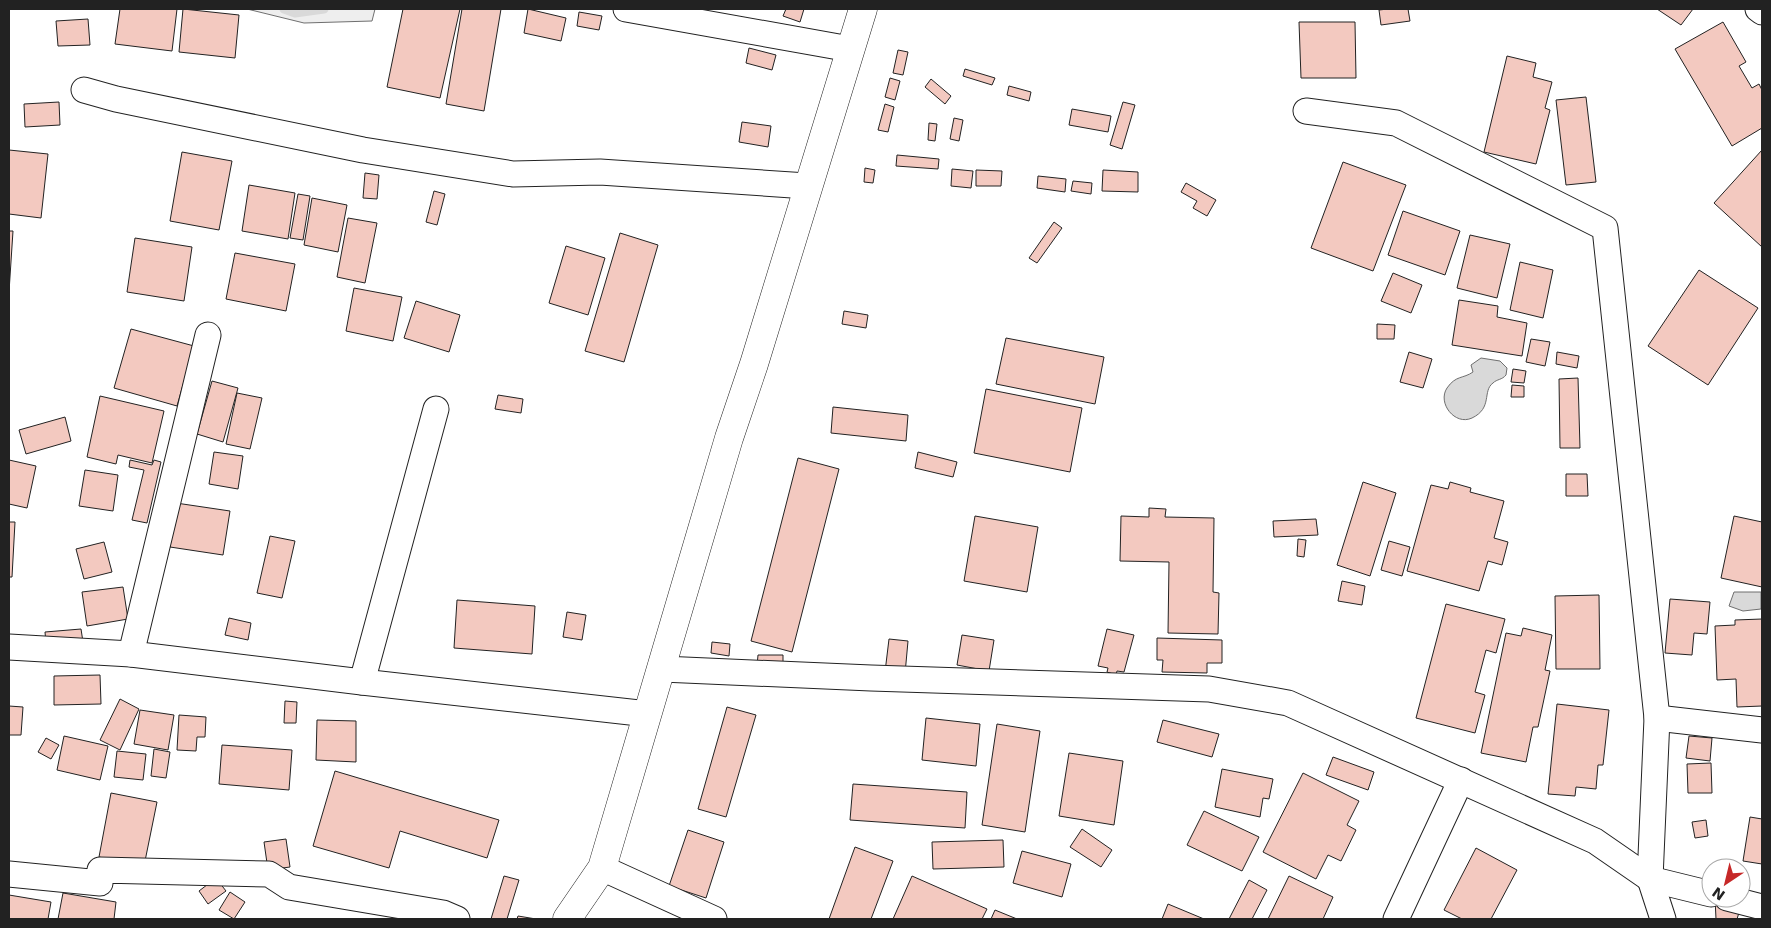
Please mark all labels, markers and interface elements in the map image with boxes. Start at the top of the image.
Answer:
north arrow [1701,858,1751,908]
text: N [1709,884,1728,904]

